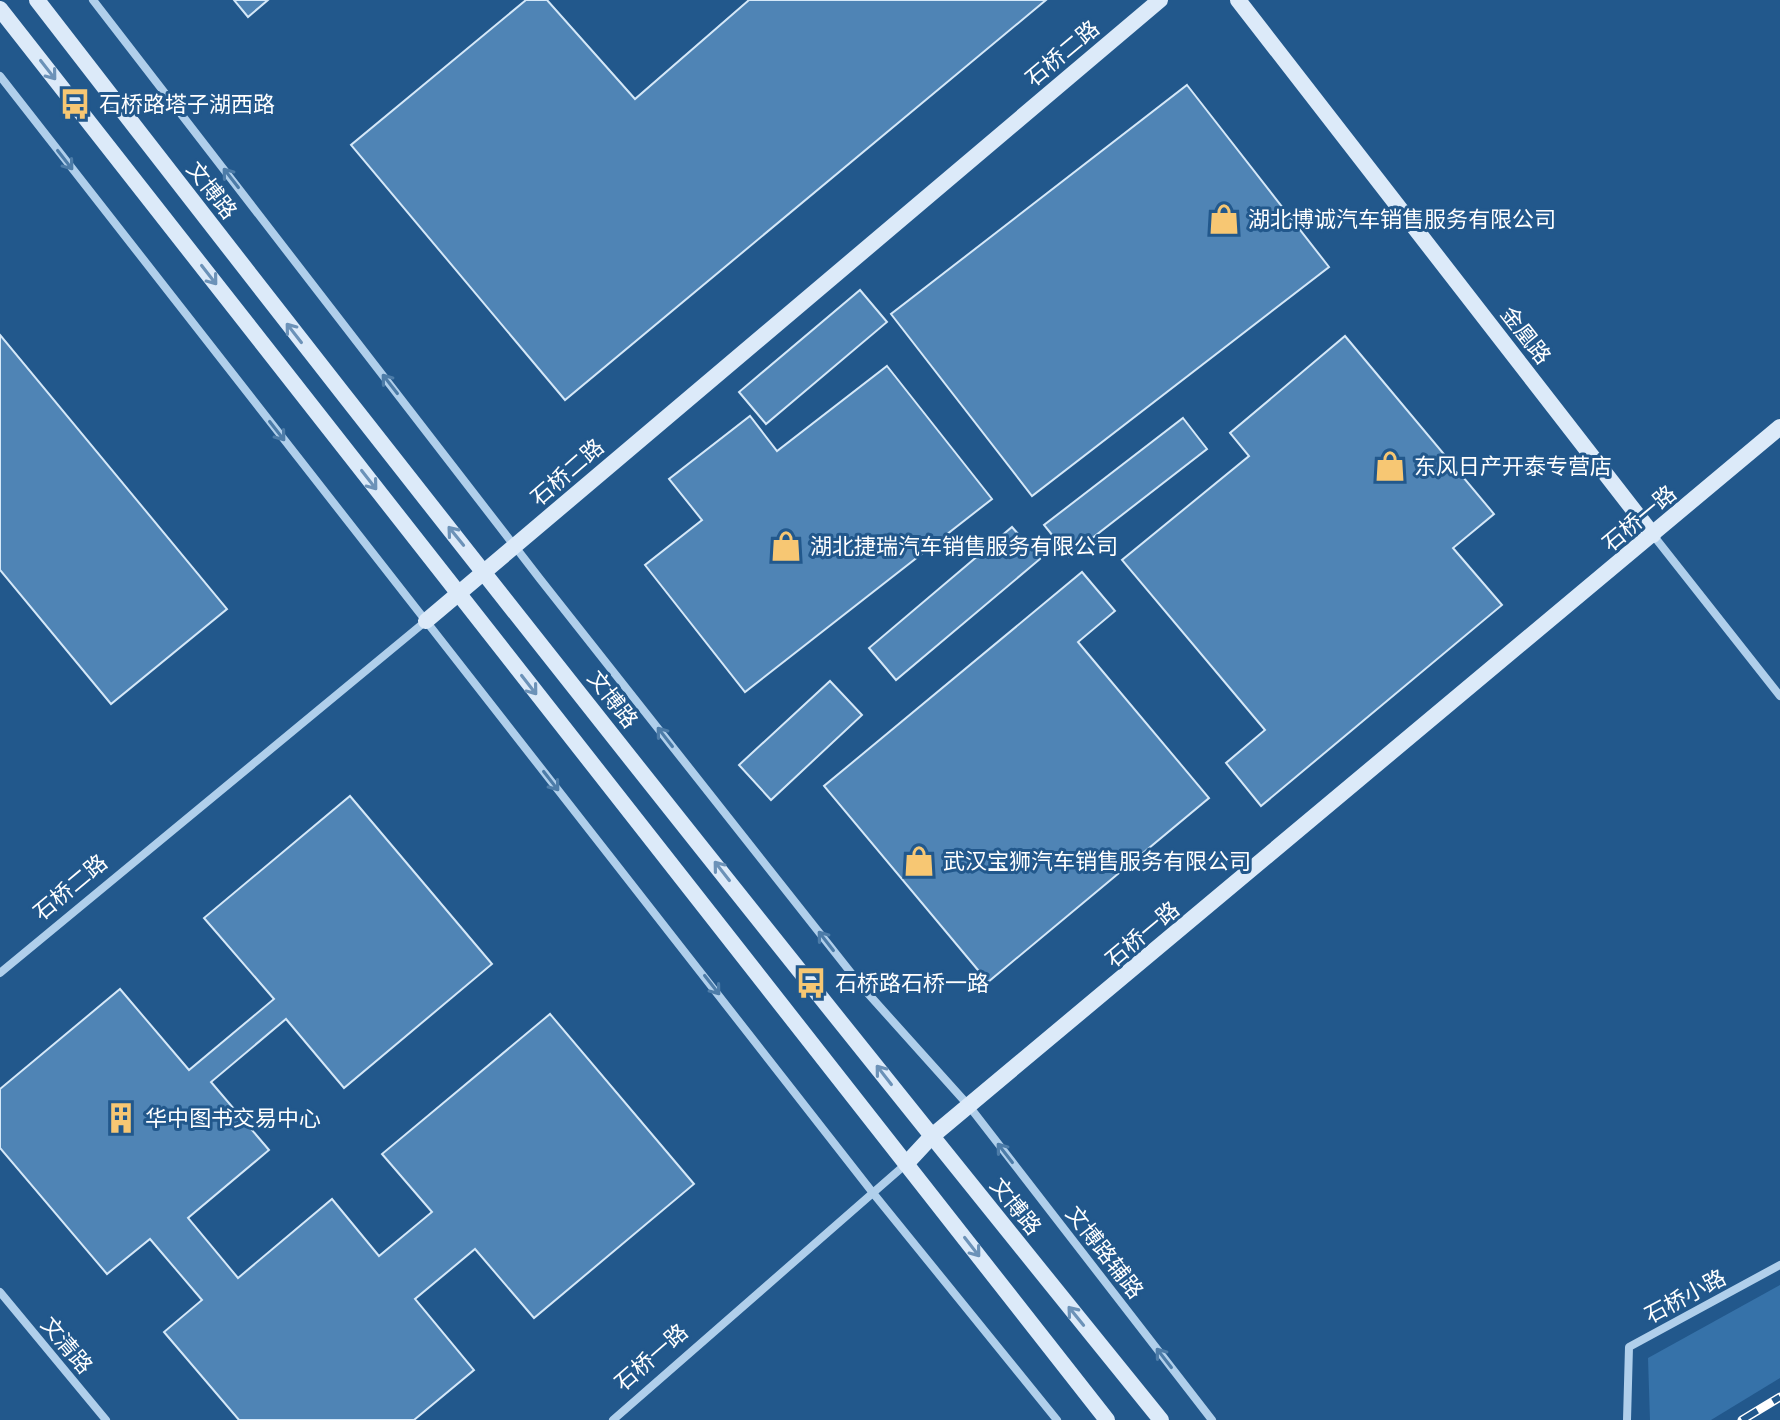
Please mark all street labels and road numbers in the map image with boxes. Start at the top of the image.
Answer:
street label: 石桥二路 [1019,14,1105,92]
street label: 文博路 [181,155,243,225]
street label: 金凰路 [1495,300,1557,370]
street label: 石桥二路 [525,433,609,511]
street label: 石桥一路 [1596,479,1682,557]
street label: 文博路 [582,664,644,734]
street label: 石桥二路 [27,848,113,926]
street label: 石桥一路 [1099,895,1185,973]
street label: 文博路 [984,1172,1048,1240]
street label: 文博路辅路 [1060,1200,1150,1304]
street label: 石桥小路 [1640,1263,1730,1329]
street label: 文清路 [35,1311,99,1379]
street label: 石桥一路 [609,1318,693,1396]

